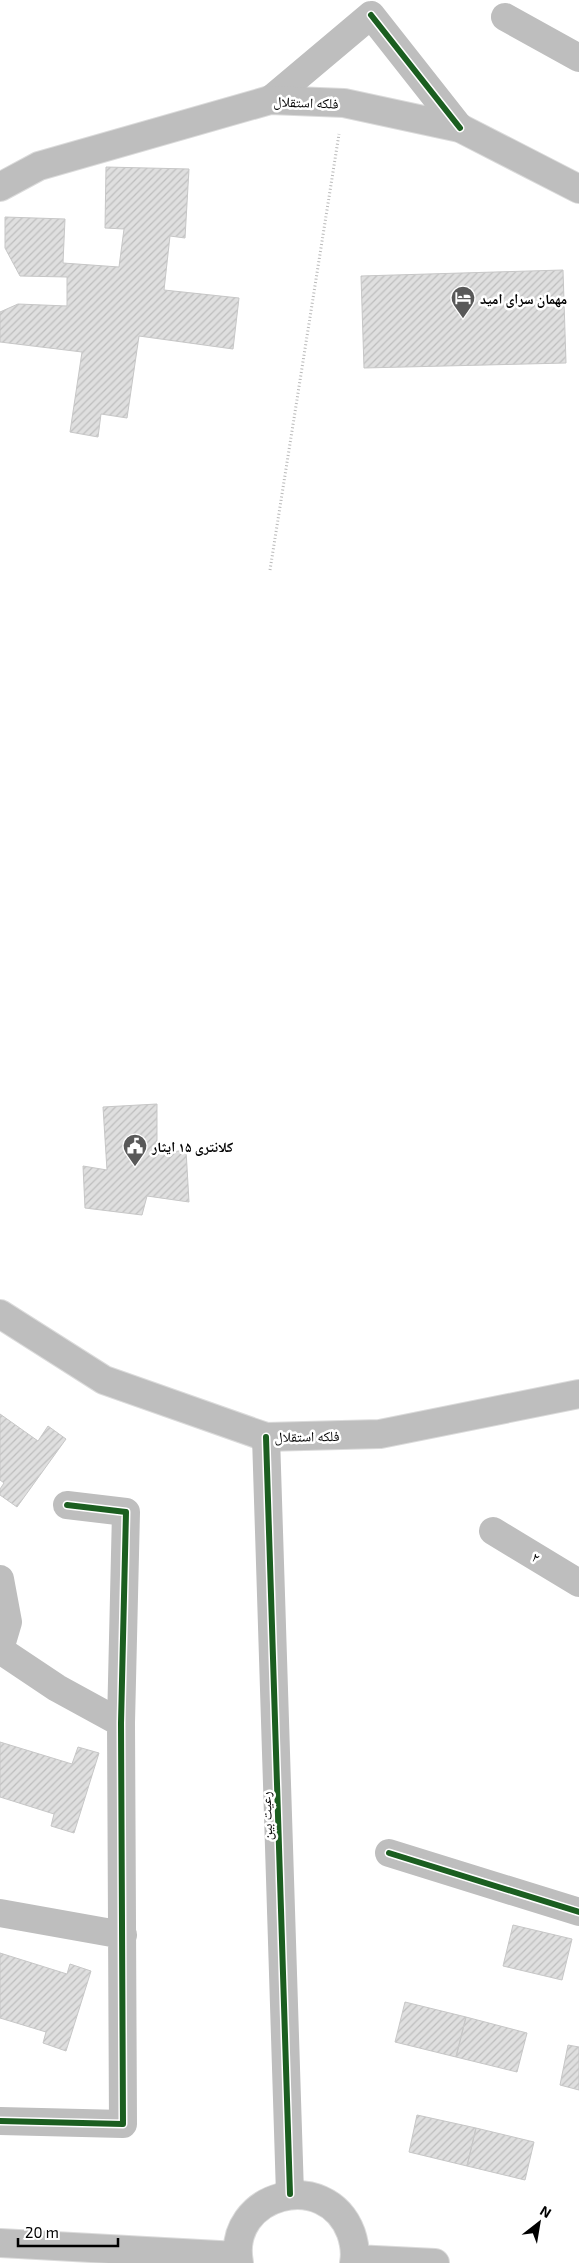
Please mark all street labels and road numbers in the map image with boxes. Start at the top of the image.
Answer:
street label: فلکه استقلال [273,92,339,113]
street label: فلکه استقلال [274,1427,340,1446]
street label: ۲ [529,1548,543,1566]
street label: رعیت بین [257,1791,276,1841]

